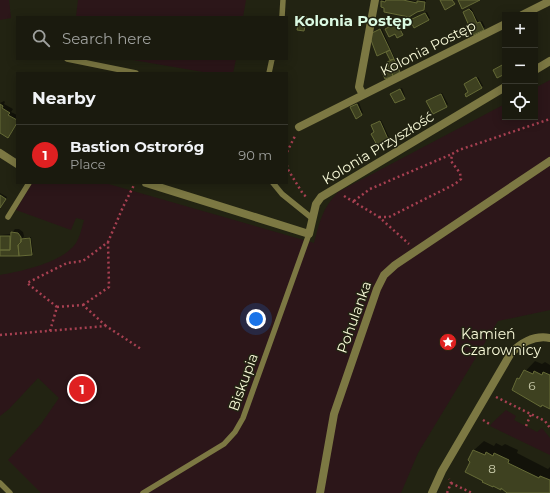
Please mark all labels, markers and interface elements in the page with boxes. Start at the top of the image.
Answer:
district label: Kolonia Postęp [294,11,412,30]
map controls [502,12,538,120]
button: + [502,12,538,48]
search box [16,16,288,60]
street label: Kolonia Postęp [377,16,479,80]
icon: search [30,27,52,49]
text: Search here [62,29,151,48]
button: − [502,48,538,84]
button: locate [502,84,538,120]
text: Nearby [32,88,96,108]
street label: Kolonia Przyszłość [319,107,437,188]
text: Bastion Ostroróg [70,137,204,156]
text: 1 [42,147,48,163]
text: 90 m [238,147,272,163]
text: Place [70,156,106,172]
street label: Pohulanka [333,278,375,356]
your location [246,309,266,329]
place label: Kamień Czarownicy [461,325,541,359]
place icon: Kamień Czarownicy [438,332,458,352]
street label: Biskupia [224,351,262,413]
pin: 1 [69,374,95,404]
house number: 6 [528,378,536,393]
house number: 8 [488,461,496,476]

